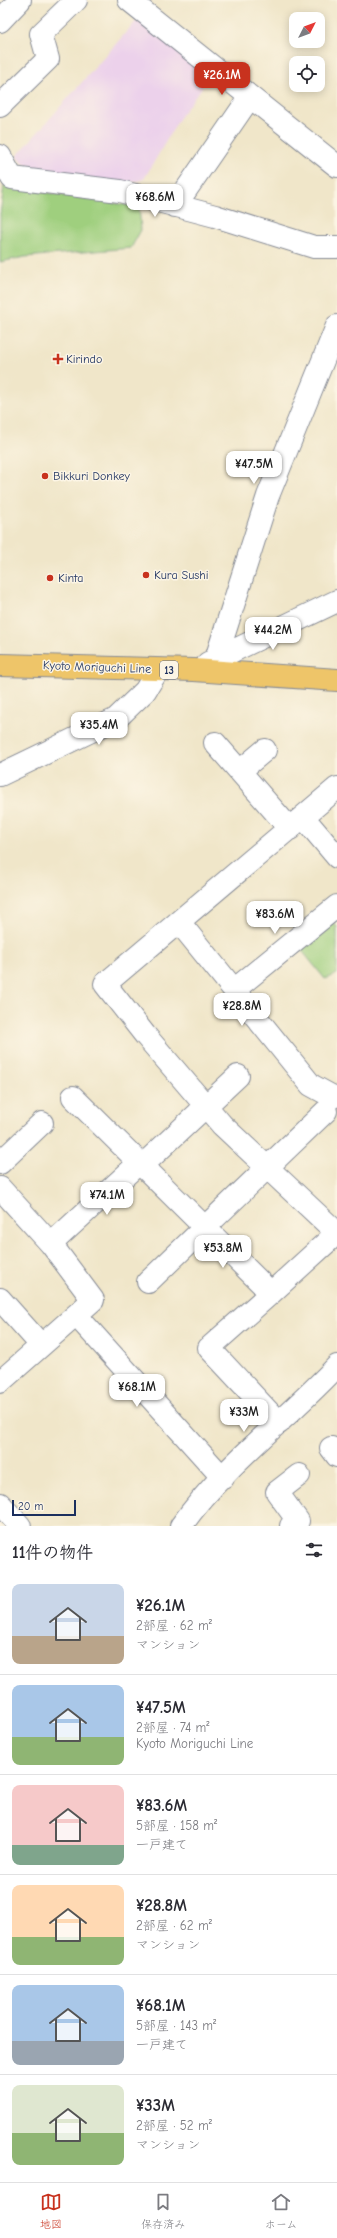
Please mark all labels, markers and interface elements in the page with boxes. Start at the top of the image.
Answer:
north arrow [289,12,325,48]
map controls [289,12,325,92]
button: locate [289,56,325,92]
pin: ¥26.1M [189,62,255,96]
text: ¥26.1M [203,67,241,82]
pin: ¥68.6M [122,184,188,218]
text: ¥68.6M [135,189,175,204]
place label: Kirindo [66,352,102,366]
marker: Kirindo [53,354,63,364]
pin: ¥47.5M [221,451,287,485]
text: ¥47.5M [235,456,273,471]
place label: Bikkuri Donkey [53,469,131,483]
marker: Bikkuri Donkey [40,471,50,481]
place label: Kura Sushi [154,568,209,582]
marker: Kura Sushi [141,570,151,580]
place label: Kinta [58,571,83,585]
marker: Kinta [45,573,55,583]
pin: ¥44.2M [240,617,306,651]
text: ¥44.2M [254,622,292,637]
street label: Kyoto Moriguchi Line [43,658,151,676]
road number: 13 [160,661,178,679]
pin: ¥35.4M [66,712,132,746]
text: ¥35.4M [80,717,118,732]
pin: ¥83.6M [242,901,308,935]
text: ¥83.6M [255,906,295,921]
pin: ¥28.8M [209,993,275,1027]
text: ¥28.8M [222,998,262,1013]
pin: ¥74.1M [74,1182,140,1216]
text: ¥74.1M [89,1187,125,1202]
pin: ¥53.8M [190,1235,256,1269]
text: ¥53.8M [203,1240,243,1255]
pin: ¥68.1M [104,1374,170,1408]
text: ¥68.1M [118,1379,156,1394]
pin: ¥33M [220,1399,268,1433]
text: ¥33M [229,1404,259,1419]
scale bar [12,1498,76,1517]
text: 20 m [18,1500,43,1513]
icon: filters [303,1539,325,1561]
text: 11件の物件 [12,1543,93,1562]
text: ¥26.1M [136,1596,185,1615]
icon: home [44,1600,92,1648]
text: 2部屋 · 62 m² [136,1618,212,1633]
text: マンション [136,1637,200,1652]
text: ¥47.5M [136,1698,186,1717]
icon: home [44,1701,92,1749]
text: 2部屋 · 74 m² [136,1720,210,1735]
text: Kyoto Moriguchi Line [136,1736,253,1751]
text: ¥83.6M [136,1796,187,1815]
icon: home [44,1801,92,1849]
text: 5部屋 · 158 m² [136,1818,217,1833]
text: 一戸建て [136,1837,188,1852]
text: ¥28.8M [136,1896,187,1915]
icon: home [44,1901,92,1949]
text: 2部屋 · 62 m² [136,1918,212,1933]
text: マンション [136,1937,200,1952]
text: ¥68.1M [136,1996,185,2015]
icon: home [44,2001,92,2049]
text: 5部屋 · 143 m² [136,2018,216,2033]
text: 一戸建て [136,2037,188,2052]
text: ¥33M [136,2096,175,2115]
icon: home [44,2101,92,2149]
text: 2部屋 · 52 m² [136,2118,212,2133]
text: マンション [136,2137,200,2152]
tab: 地図 [40,2191,62,2231]
tab: 保存済み [141,2191,185,2231]
tab: ホーム [265,2191,297,2231]

